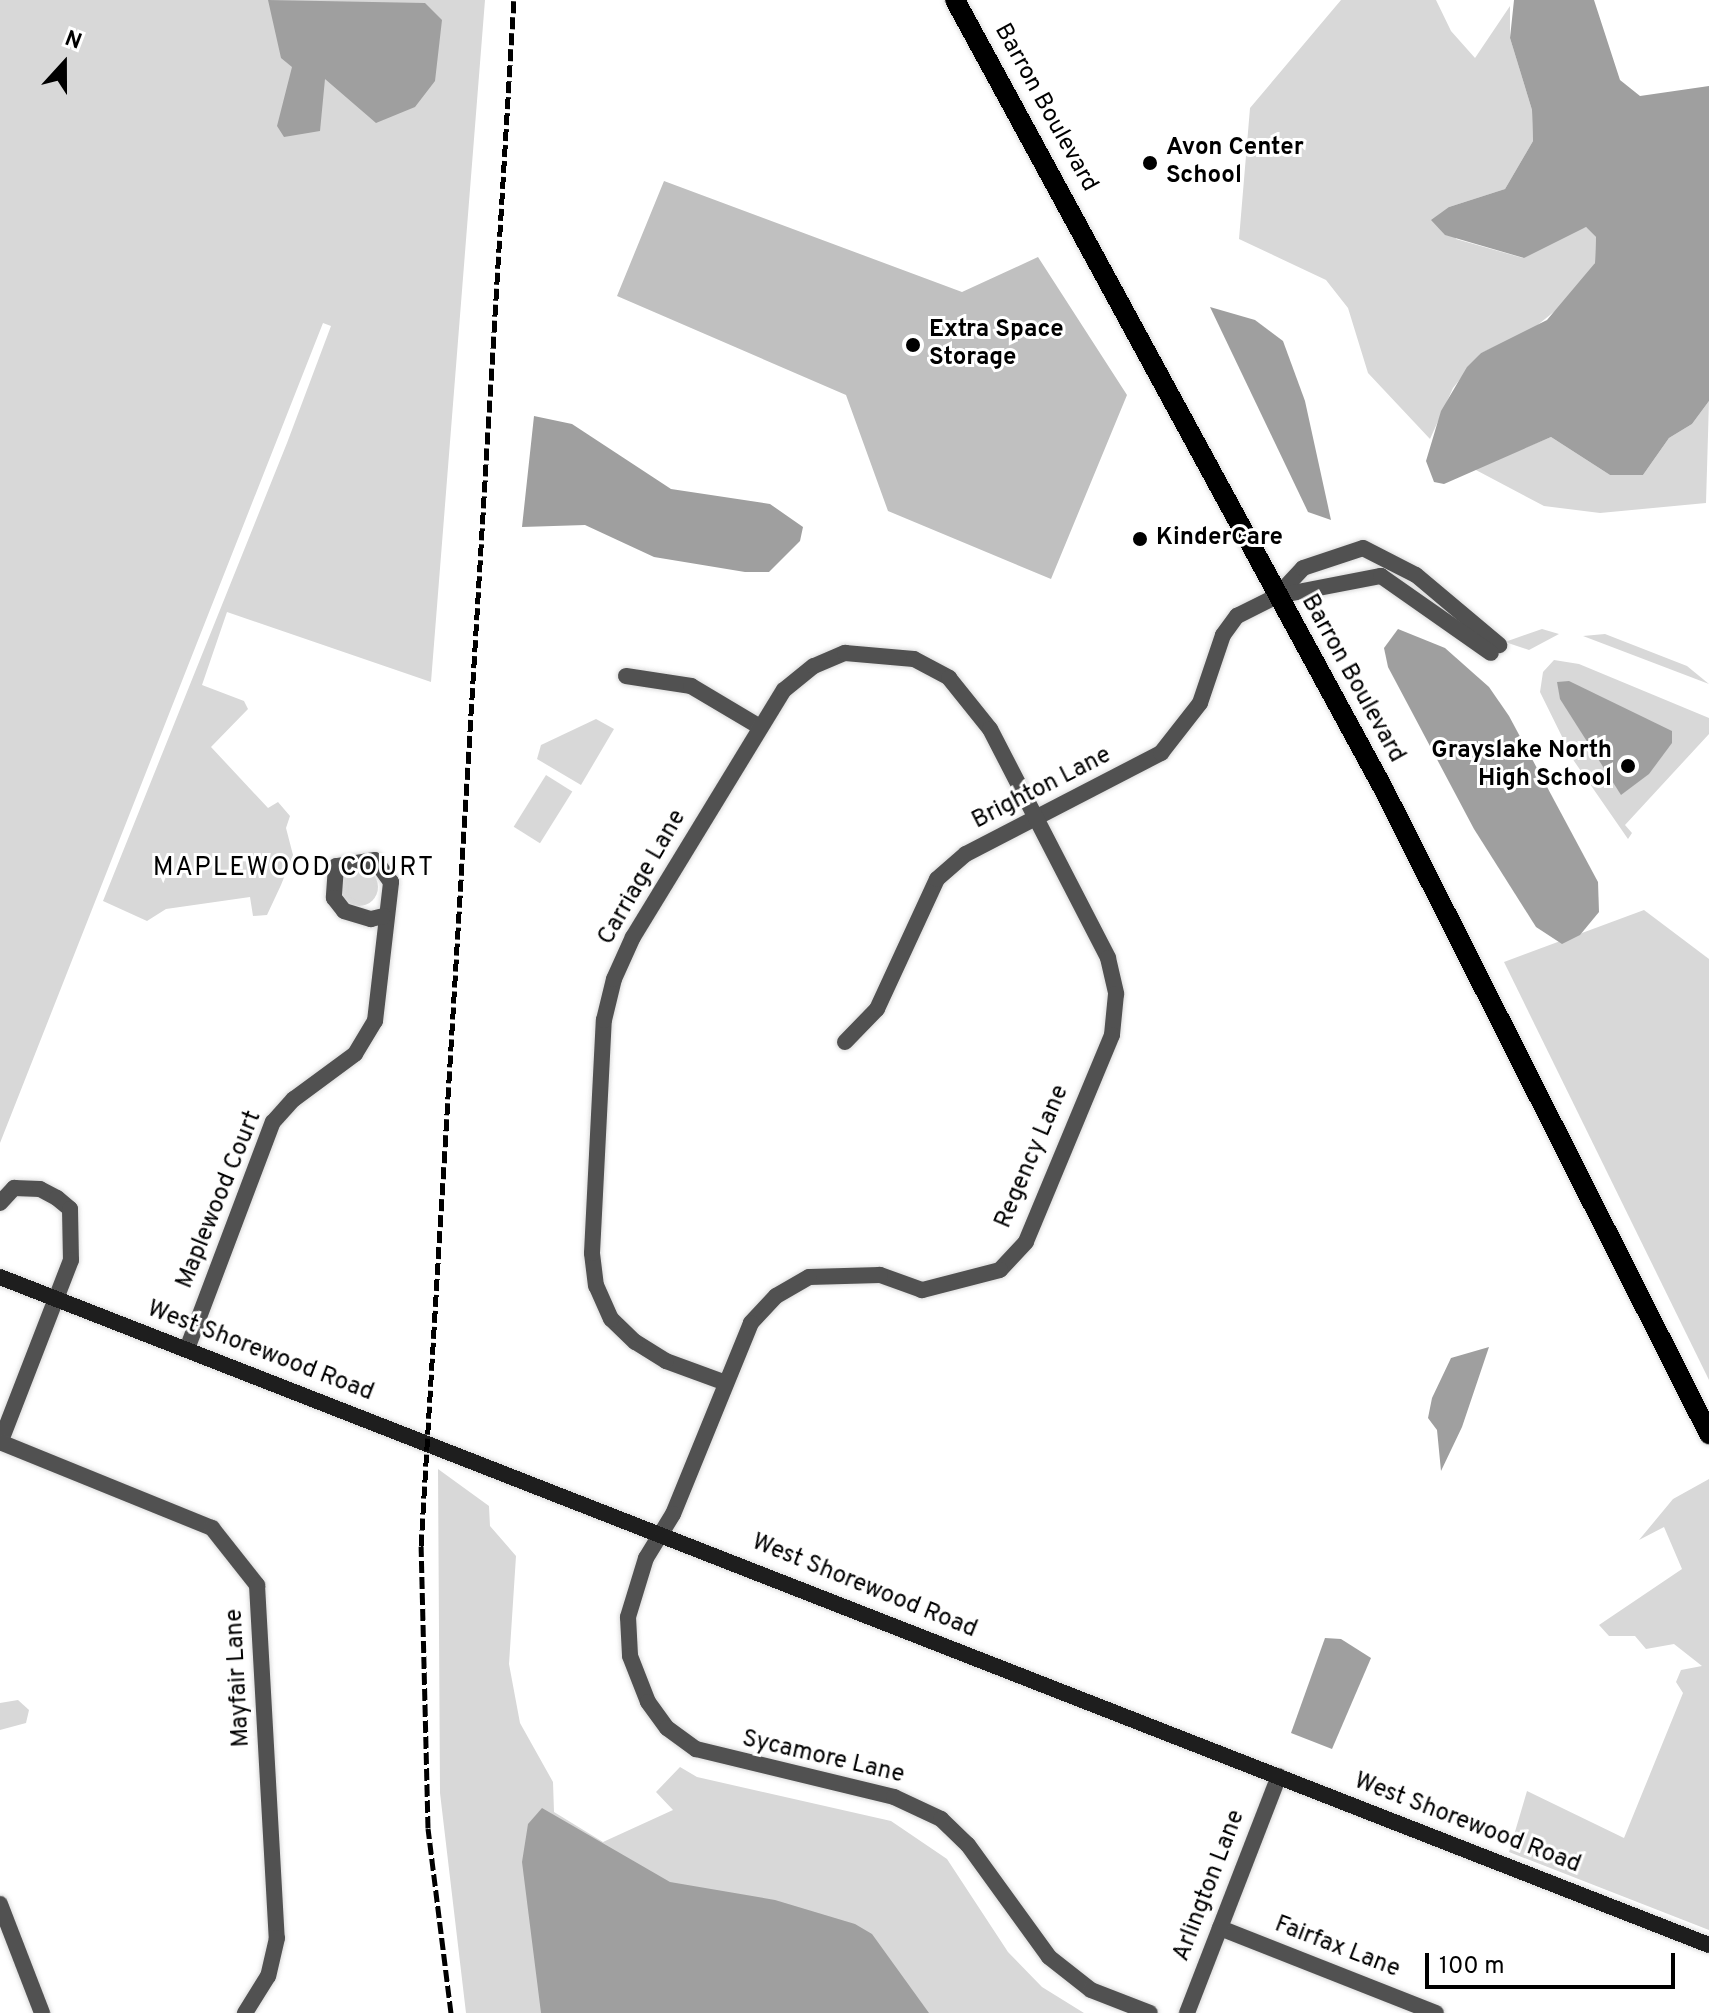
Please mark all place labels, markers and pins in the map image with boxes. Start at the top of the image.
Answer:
place label: Avon Center School [1166,135,1304,191]
marker: Avon Center School [1141,154,1159,172]
place label: Extra Space Storage [929,317,1064,373]
marker: Extra Space Storage [904,336,922,354]
place label: KinderCare [1156,525,1283,553]
marker: KinderCare [1131,530,1149,548]
place label: Grayslake North High School [1431,738,1612,794]
marker: Grayslake North High School [1619,757,1637,775]

